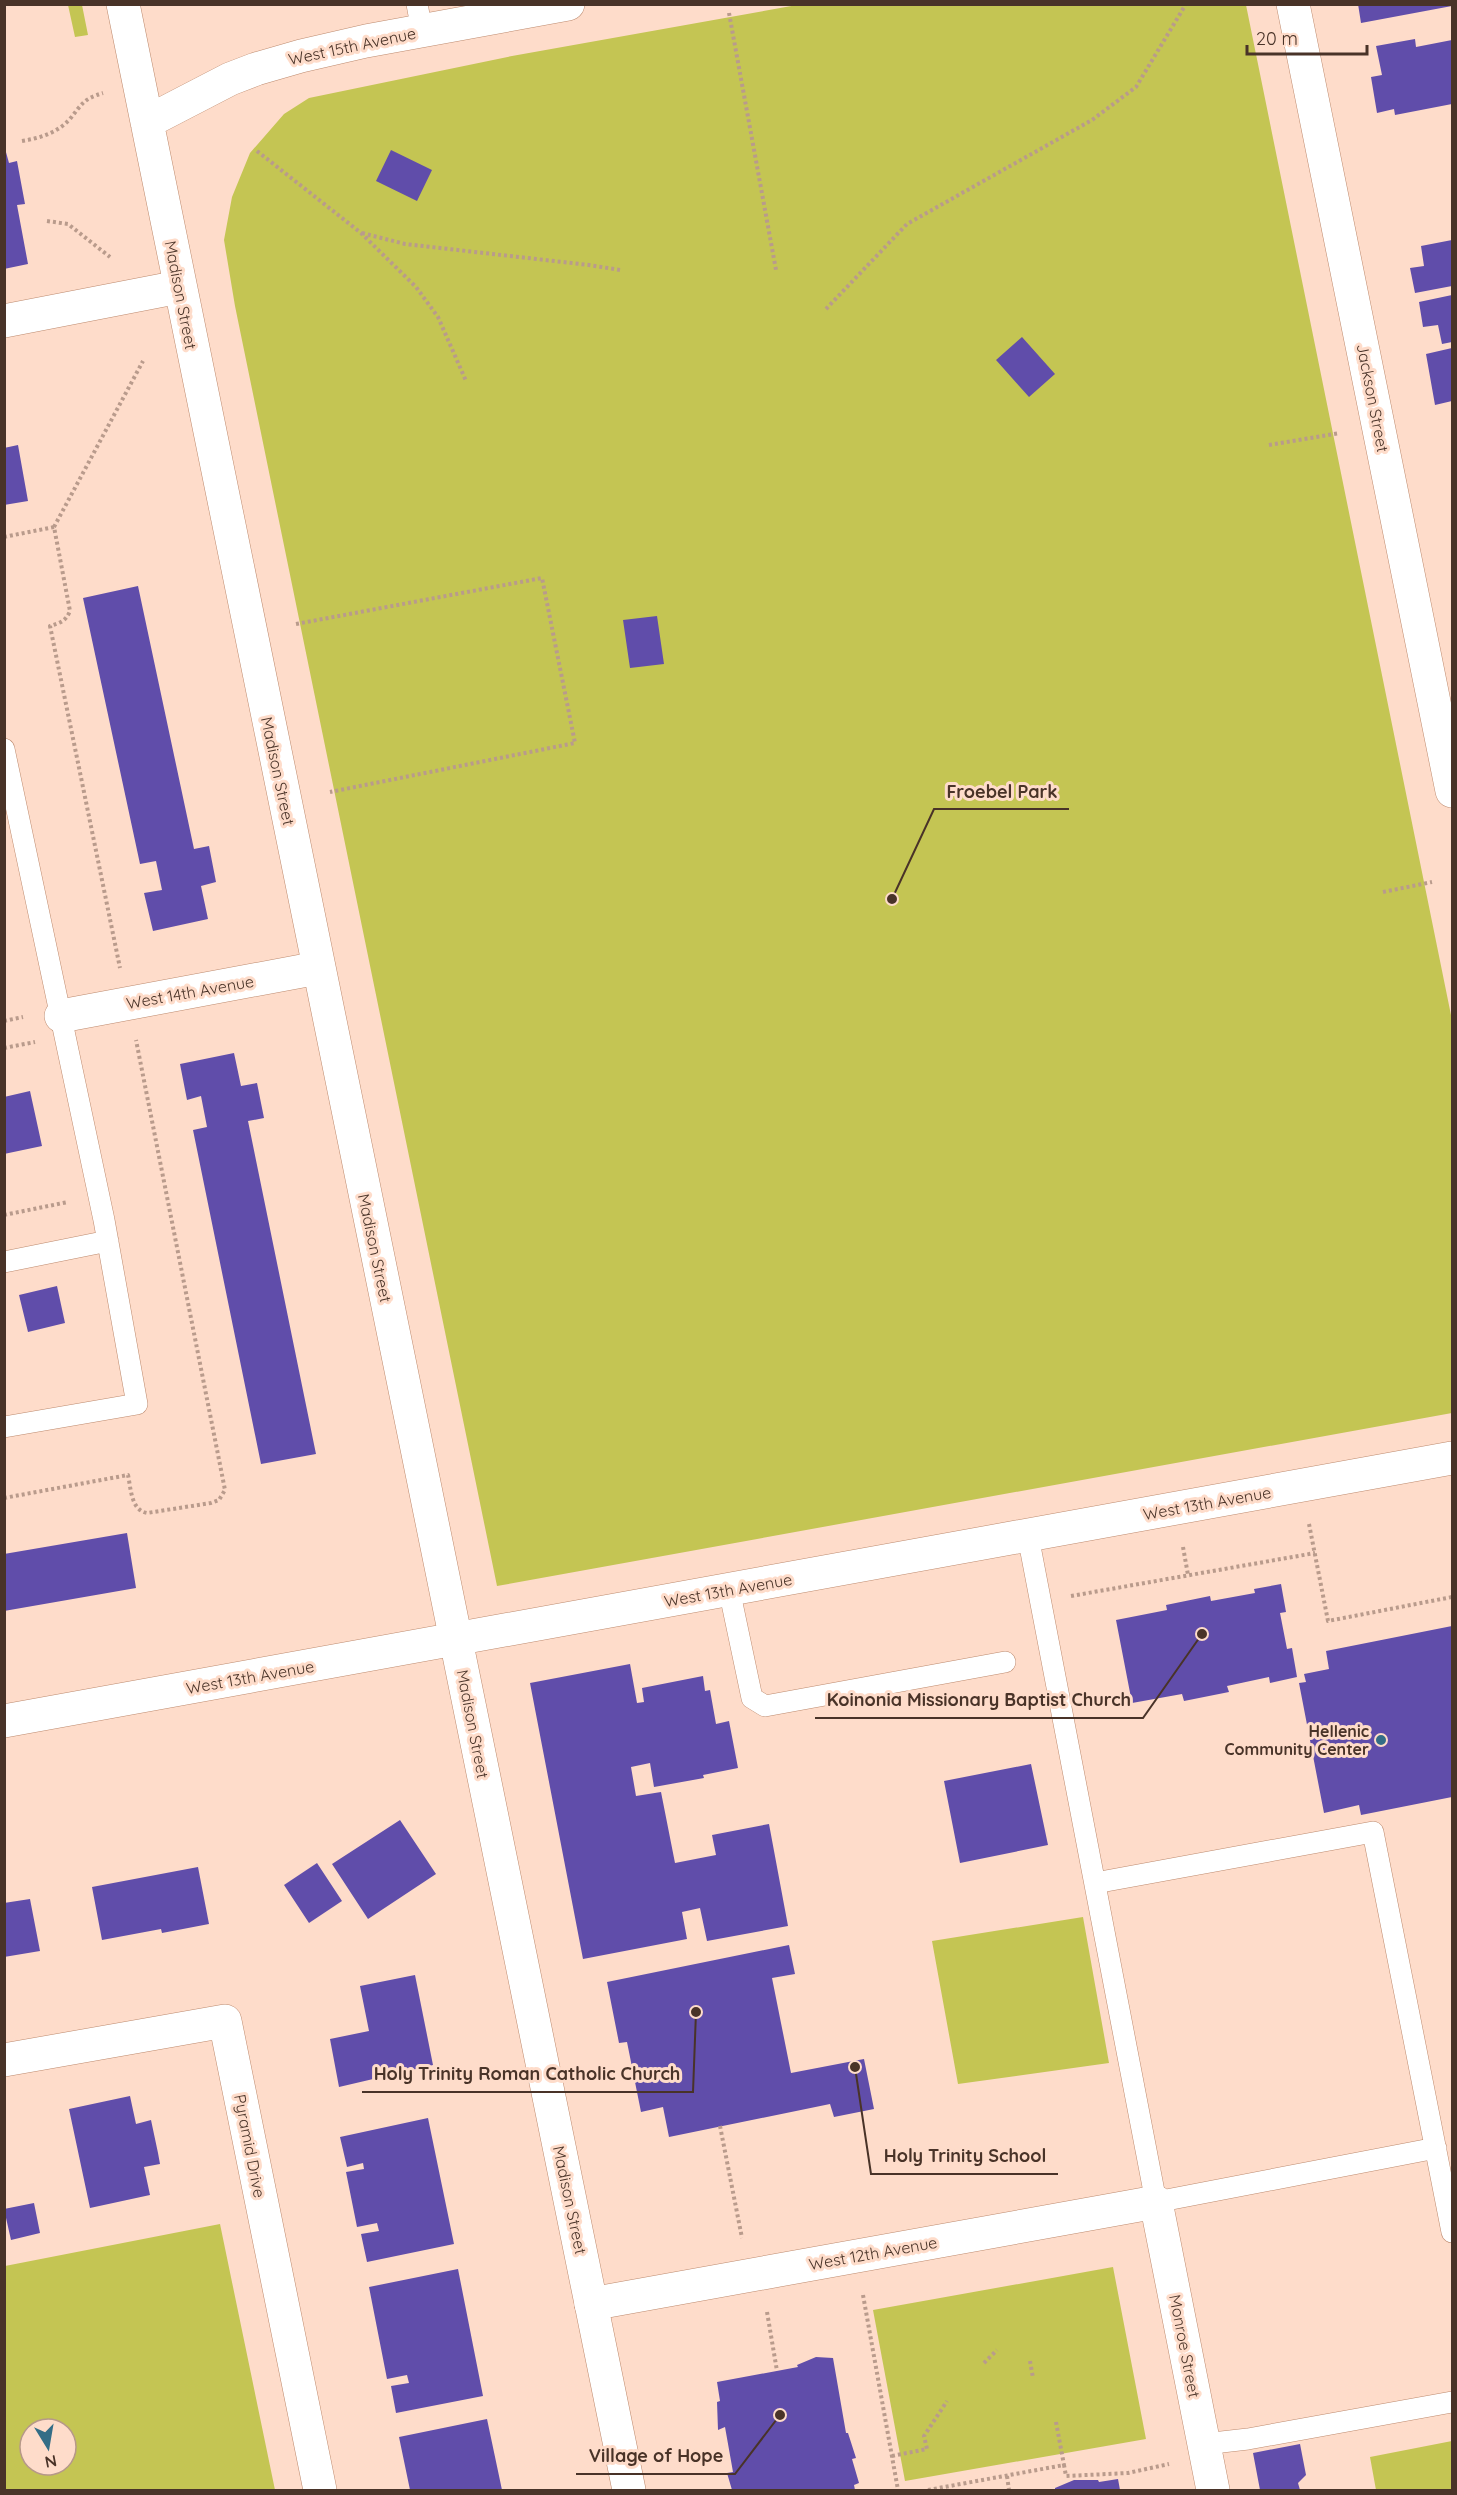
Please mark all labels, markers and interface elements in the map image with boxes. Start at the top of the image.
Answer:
scale bar [1247,18,1367,56]
street label: West 15th Avenue [286,23,418,69]
text: 20 m [1256,27,1298,50]
street label: Madison Street [161,239,201,351]
street label: Jackson Street [1353,342,1393,454]
street label: Madison Street [257,715,299,827]
callout: Froebel Park [934,773,1069,809]
text: Froebel Park [946,780,1058,803]
street label: West 14th Avenue [125,971,255,1013]
street label: Madison Street [354,1192,396,1304]
street label: West 13th Avenue [1142,1482,1272,1524]
street label: West 13th Avenue [663,1569,793,1611]
street label: West 13th Avenue [185,1656,315,1698]
street label: Madison Street [453,1668,493,1780]
callout: Koinonia Missionary Baptist Church [815,1682,1143,1718]
text: Koinonia Missionary Baptist Church [827,1688,1131,1711]
place label: Hellenic Community Center [1225,1721,1369,1759]
marker: Hellenic Community Center [1374,1733,1388,1747]
callout: Holy Trinity Roman Catholic Church [362,2056,693,2092]
text: Holy Trinity Roman Catholic Church [374,2062,680,2085]
street label: Pyramid Drive [230,2093,270,2199]
callout: Holy Trinity School [871,2138,1058,2174]
street label: Madison Street [549,2144,591,2256]
text: Holy Trinity School [884,2144,1046,2167]
street label: West 12th Avenue [807,2232,939,2274]
street label: Monroe Street [1165,2293,1205,2399]
north arrow [18,2417,78,2477]
callout: Village of Hope [576,2438,735,2474]
text: Village of Hope [589,2444,723,2467]
text: N [43,2451,59,2473]

